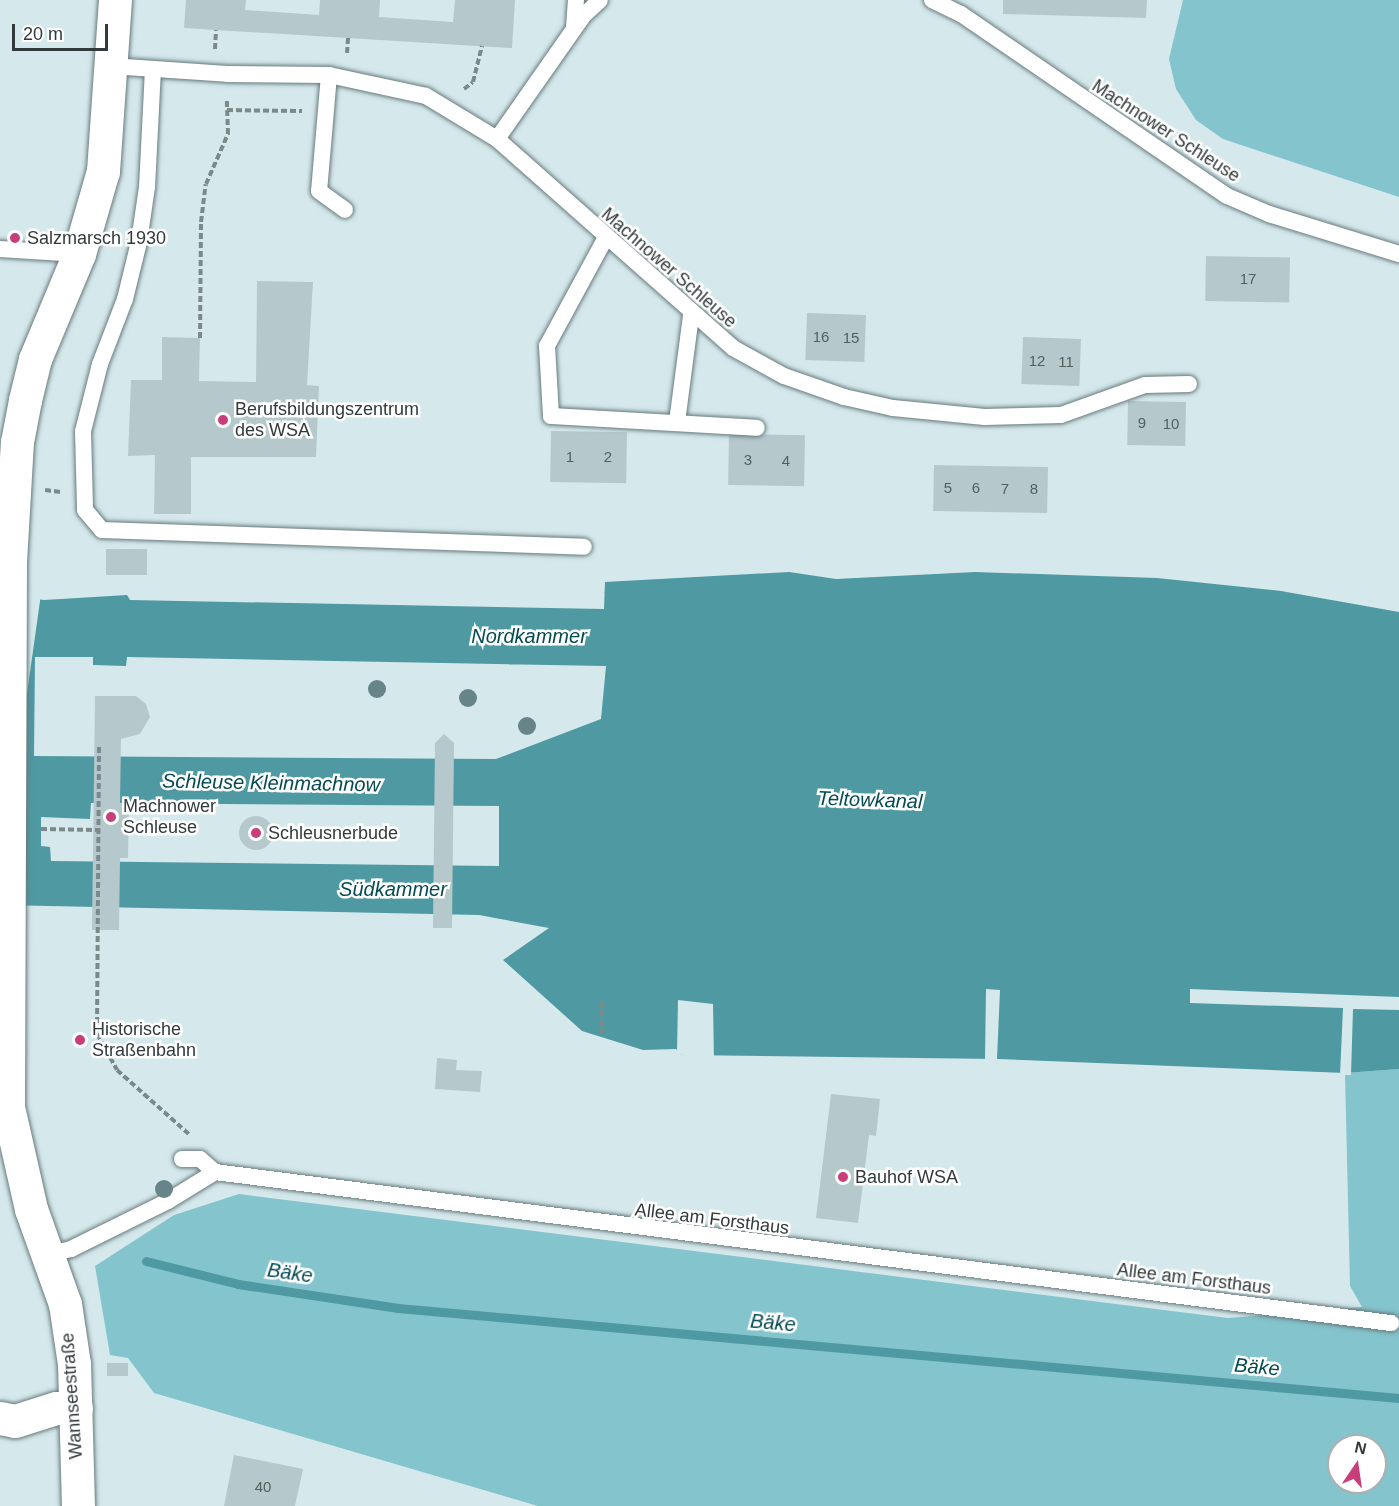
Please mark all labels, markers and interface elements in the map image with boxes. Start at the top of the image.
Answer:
scale bar [15,12,111,50]
text: 20 m [23,24,63,44]
street label: Machnower Schleuse [1088,75,1244,187]
street label: Machnower Schleuse [597,203,741,333]
place label: Salzmarsch 1930 [27,227,166,249]
marker: Salzmarsch 1930 [8,231,22,245]
house number: 17 [1240,270,1256,288]
house number: 16 [813,328,829,346]
house number: 15 [843,329,859,347]
house number: 12 [1029,352,1045,370]
house number: 11 [1058,353,1074,371]
place label: Berufsbildungszentrum des WSA [235,399,419,442]
marker: Berufsbildungszentrum des WSA [216,413,230,427]
house number: 9 [1138,414,1146,432]
house number: 10 [1163,415,1179,433]
house number: 1 [566,448,574,466]
house number: 2 [604,448,612,466]
house number: 3 [744,451,752,469]
house number: 4 [782,452,790,470]
house number: 5 [944,479,952,497]
house number: 6 [972,479,980,497]
house number: 7 [1001,480,1009,498]
house number: 8 [1030,480,1038,498]
water label: Nordkammer [471,624,587,648]
water label: Schleuse Kleinmachnow [162,769,380,797]
water label: Teltowkanal [817,786,923,814]
place label: Machnower Schleuse [123,796,216,838]
marker: Machnower Schleuse [104,810,118,824]
place label: Schleusnerbude [268,822,398,844]
marker: Schleusnerbude [249,826,263,840]
water label: Südkammer [339,877,447,901]
place label: Historische Straßenbahn [92,1019,196,1062]
marker: Historische Straßenbahn [73,1033,87,1047]
place label: Bauhof WSA [855,1166,958,1188]
marker: Bauhof WSA [836,1170,850,1184]
street label: Allee am Forsthaus [634,1199,790,1239]
water label: Bäke [266,1258,314,1288]
street label: Allee am Forsthaus [1116,1259,1272,1299]
water label: Bäke [749,1309,797,1337]
street label: Wannseestraße [57,1332,87,1460]
water label: Bäke [1233,1353,1281,1381]
north arrow [1327,1434,1387,1494]
text: N [1353,1438,1368,1458]
house number: 40 [255,1478,271,1496]

